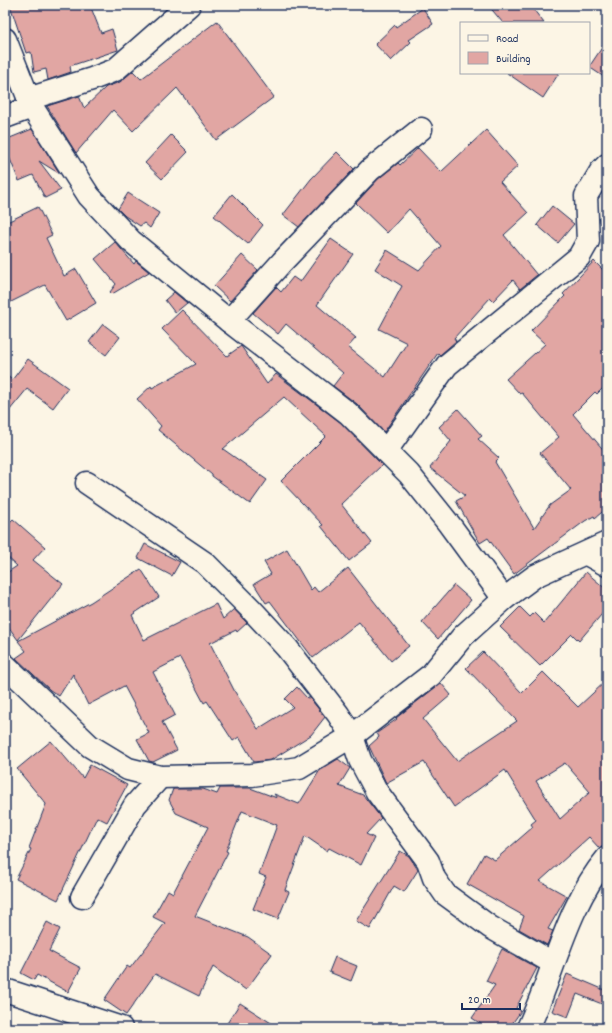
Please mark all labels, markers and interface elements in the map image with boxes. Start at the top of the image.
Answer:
legend [460,22,590,74]
text: Road [496,31,518,48]
text: Building [496,51,531,68]
scale bar [462,985,520,1011]
text: 20 m [468,992,491,1009]

